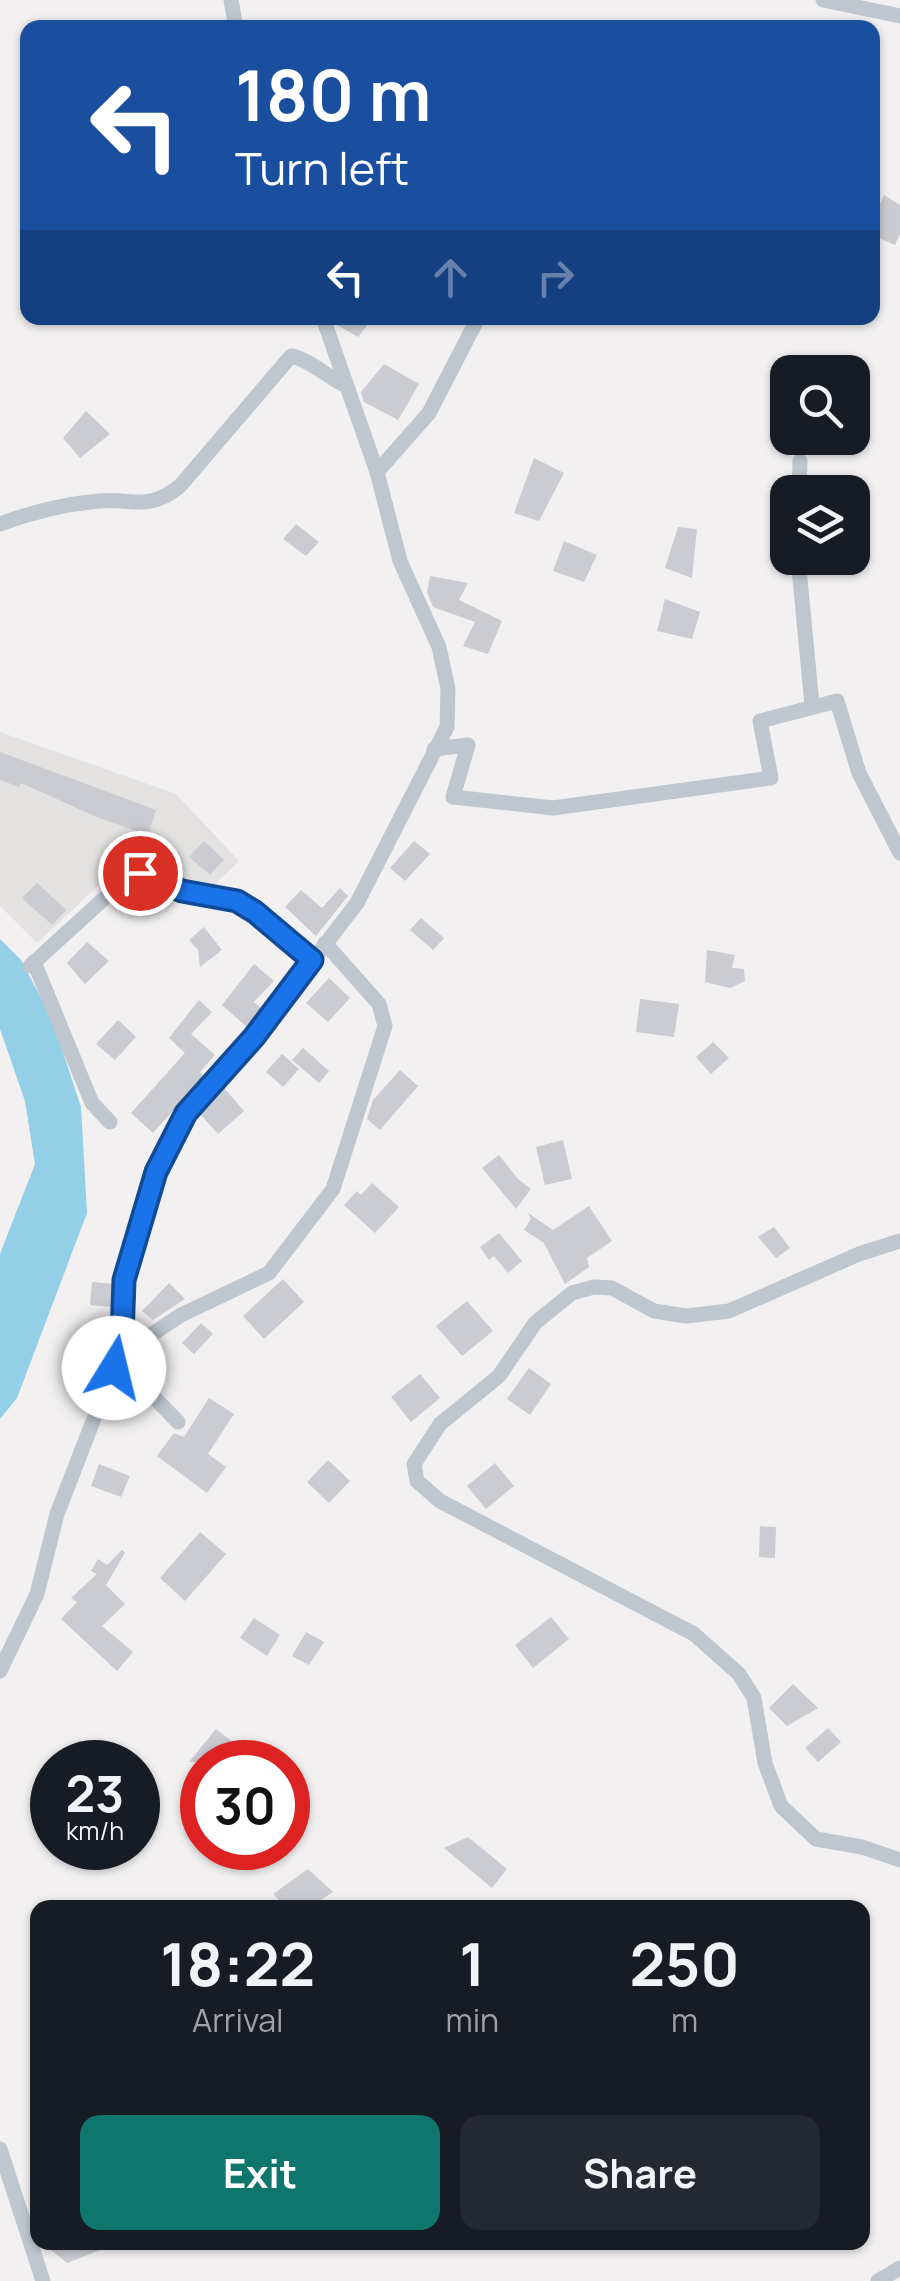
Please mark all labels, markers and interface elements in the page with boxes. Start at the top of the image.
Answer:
text: 180 m [235,46,432,142]
icon: left [70,60,200,190]
text: Turn left [235,137,409,199]
icon: left [318,250,373,305]
icon: ahead [423,250,478,305]
icon: right [528,250,583,305]
map controls [770,355,870,575]
button: search [770,355,870,455]
button: layers [770,475,870,575]
pin [98,831,183,916]
icon: arrive [113,846,168,901]
position arrow [62,1316,166,1420]
speed limit sign: 30 [180,1740,310,1870]
text: 23 [66,1759,124,1827]
text: km/h [66,1813,124,1848]
text: 18:22 [160,1922,315,2004]
text: 1 [459,1922,485,2004]
text: 250 [629,1922,740,2004]
text: Arrival [192,1998,283,2042]
text: min [446,1998,499,2042]
text: m [671,1998,698,2042]
button: Exit [80,2115,440,2230]
button: Share [460,2115,820,2230]

